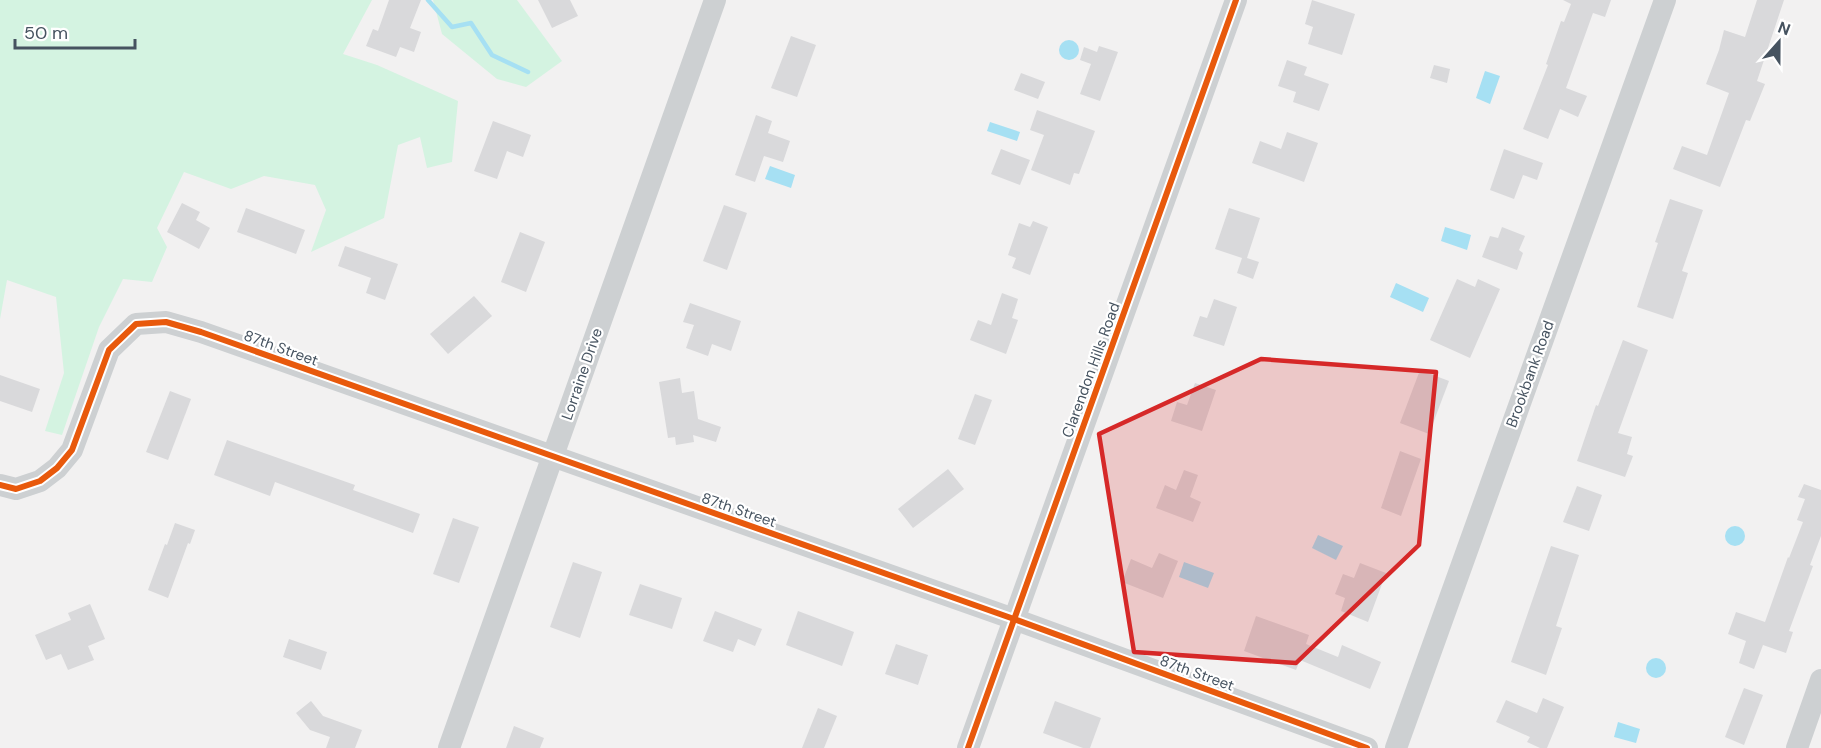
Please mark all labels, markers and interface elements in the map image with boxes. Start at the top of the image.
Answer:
scale bar [15,12,135,50]
north arrow [1749,12,1809,72]
text: N [1775,17,1793,40]
text: 50 m [24,21,68,45]
street label: Clarendon Hills Road [1057,300,1125,440]
street label: Brookbank Road [1501,318,1559,430]
street label: 87th Street [241,325,321,371]
street label: Lorraine Drive [557,325,607,423]
street label: 87th Street [699,488,779,532]
street label: 87th Street [1157,650,1237,696]

